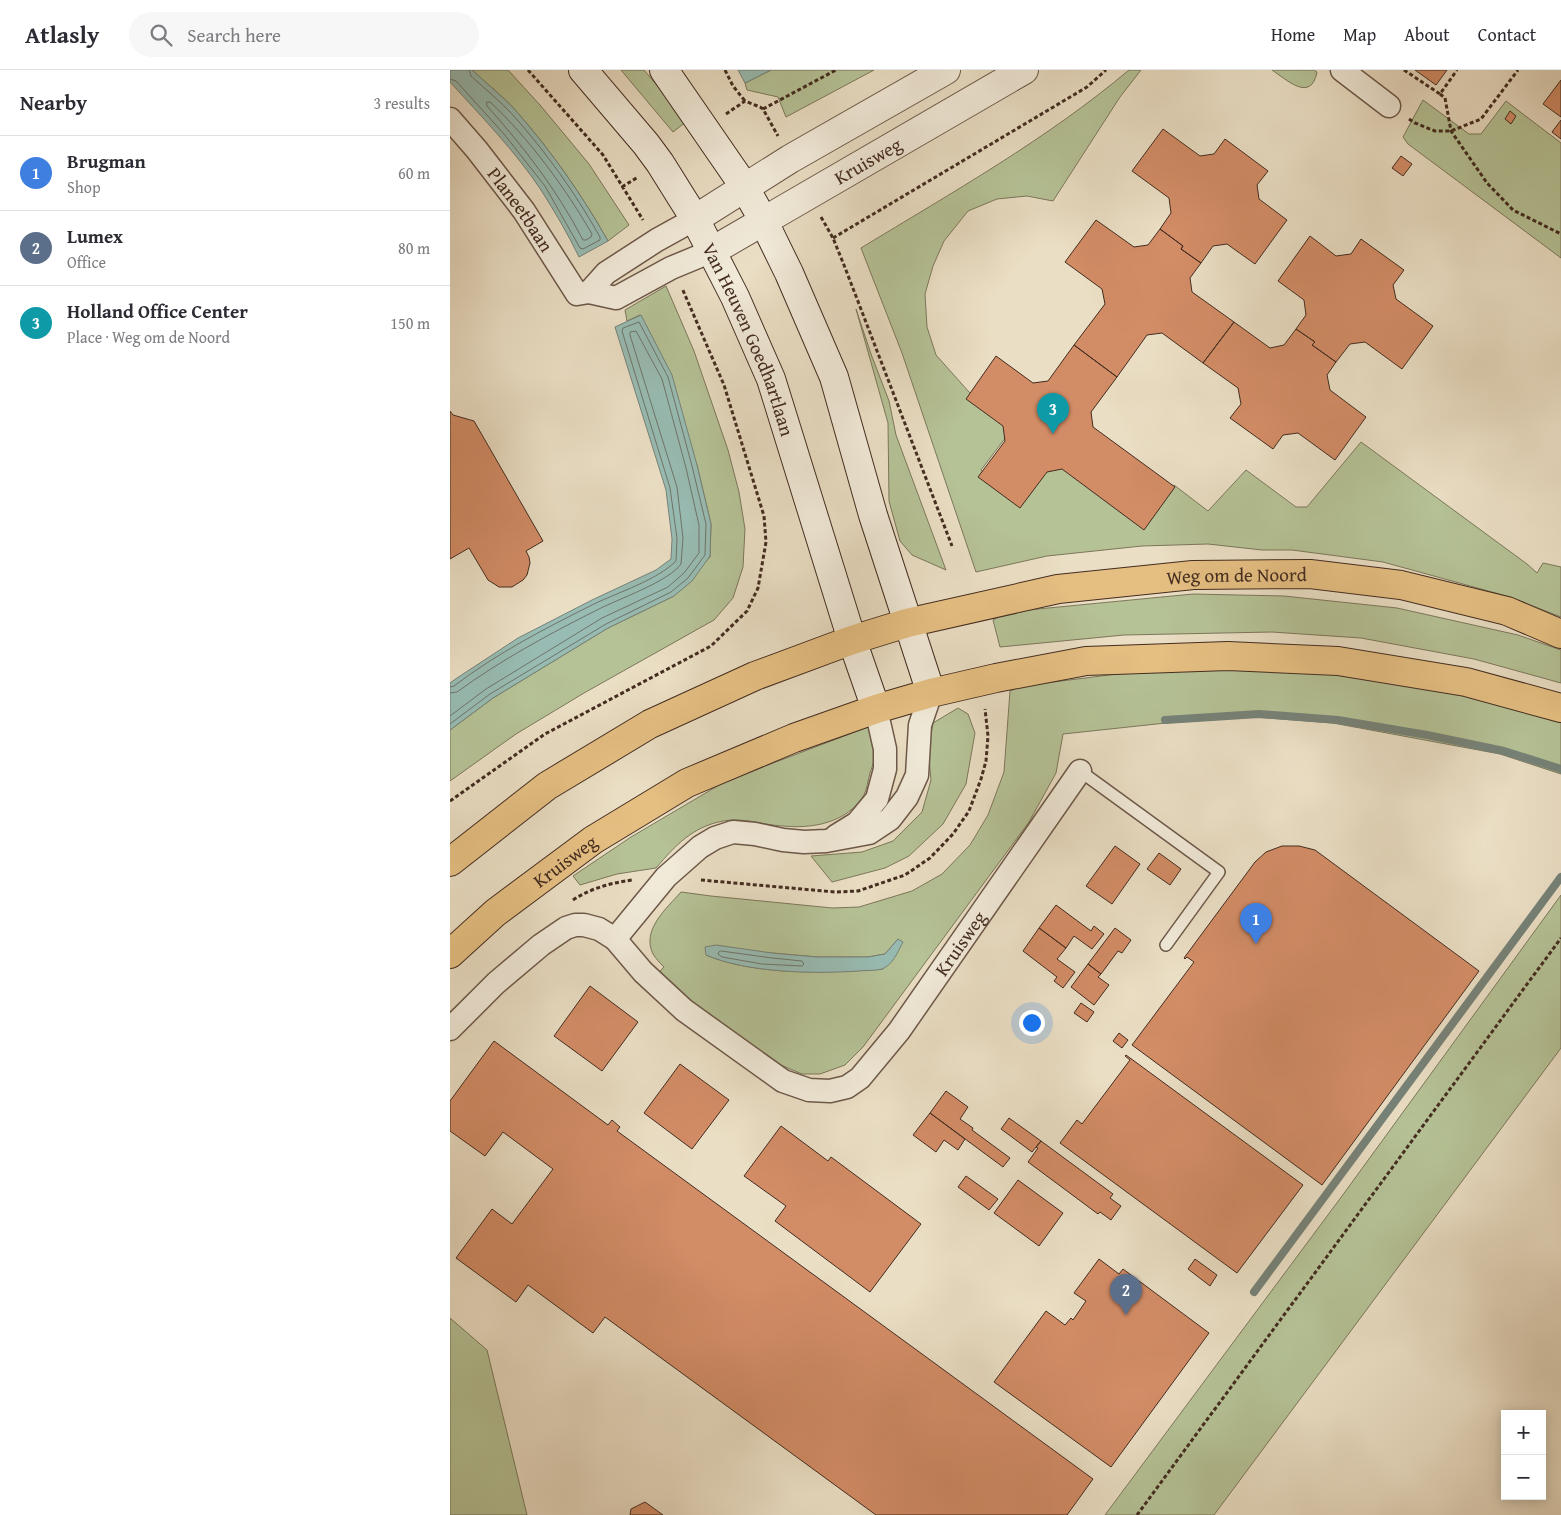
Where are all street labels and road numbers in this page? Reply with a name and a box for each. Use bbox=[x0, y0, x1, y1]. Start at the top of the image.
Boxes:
street label: Kruisweg bbox=[829, 130, 907, 191]
street label: Planeetbaan bbox=[481, 161, 561, 258]
street label: Van Heuven Goedhartlaan bbox=[695, 238, 802, 440]
street label: Weg om de Noord bbox=[1165, 560, 1308, 592]
street label: Kruisweg bbox=[527, 827, 603, 894]
street label: Kruisweg bbox=[928, 904, 993, 981]

